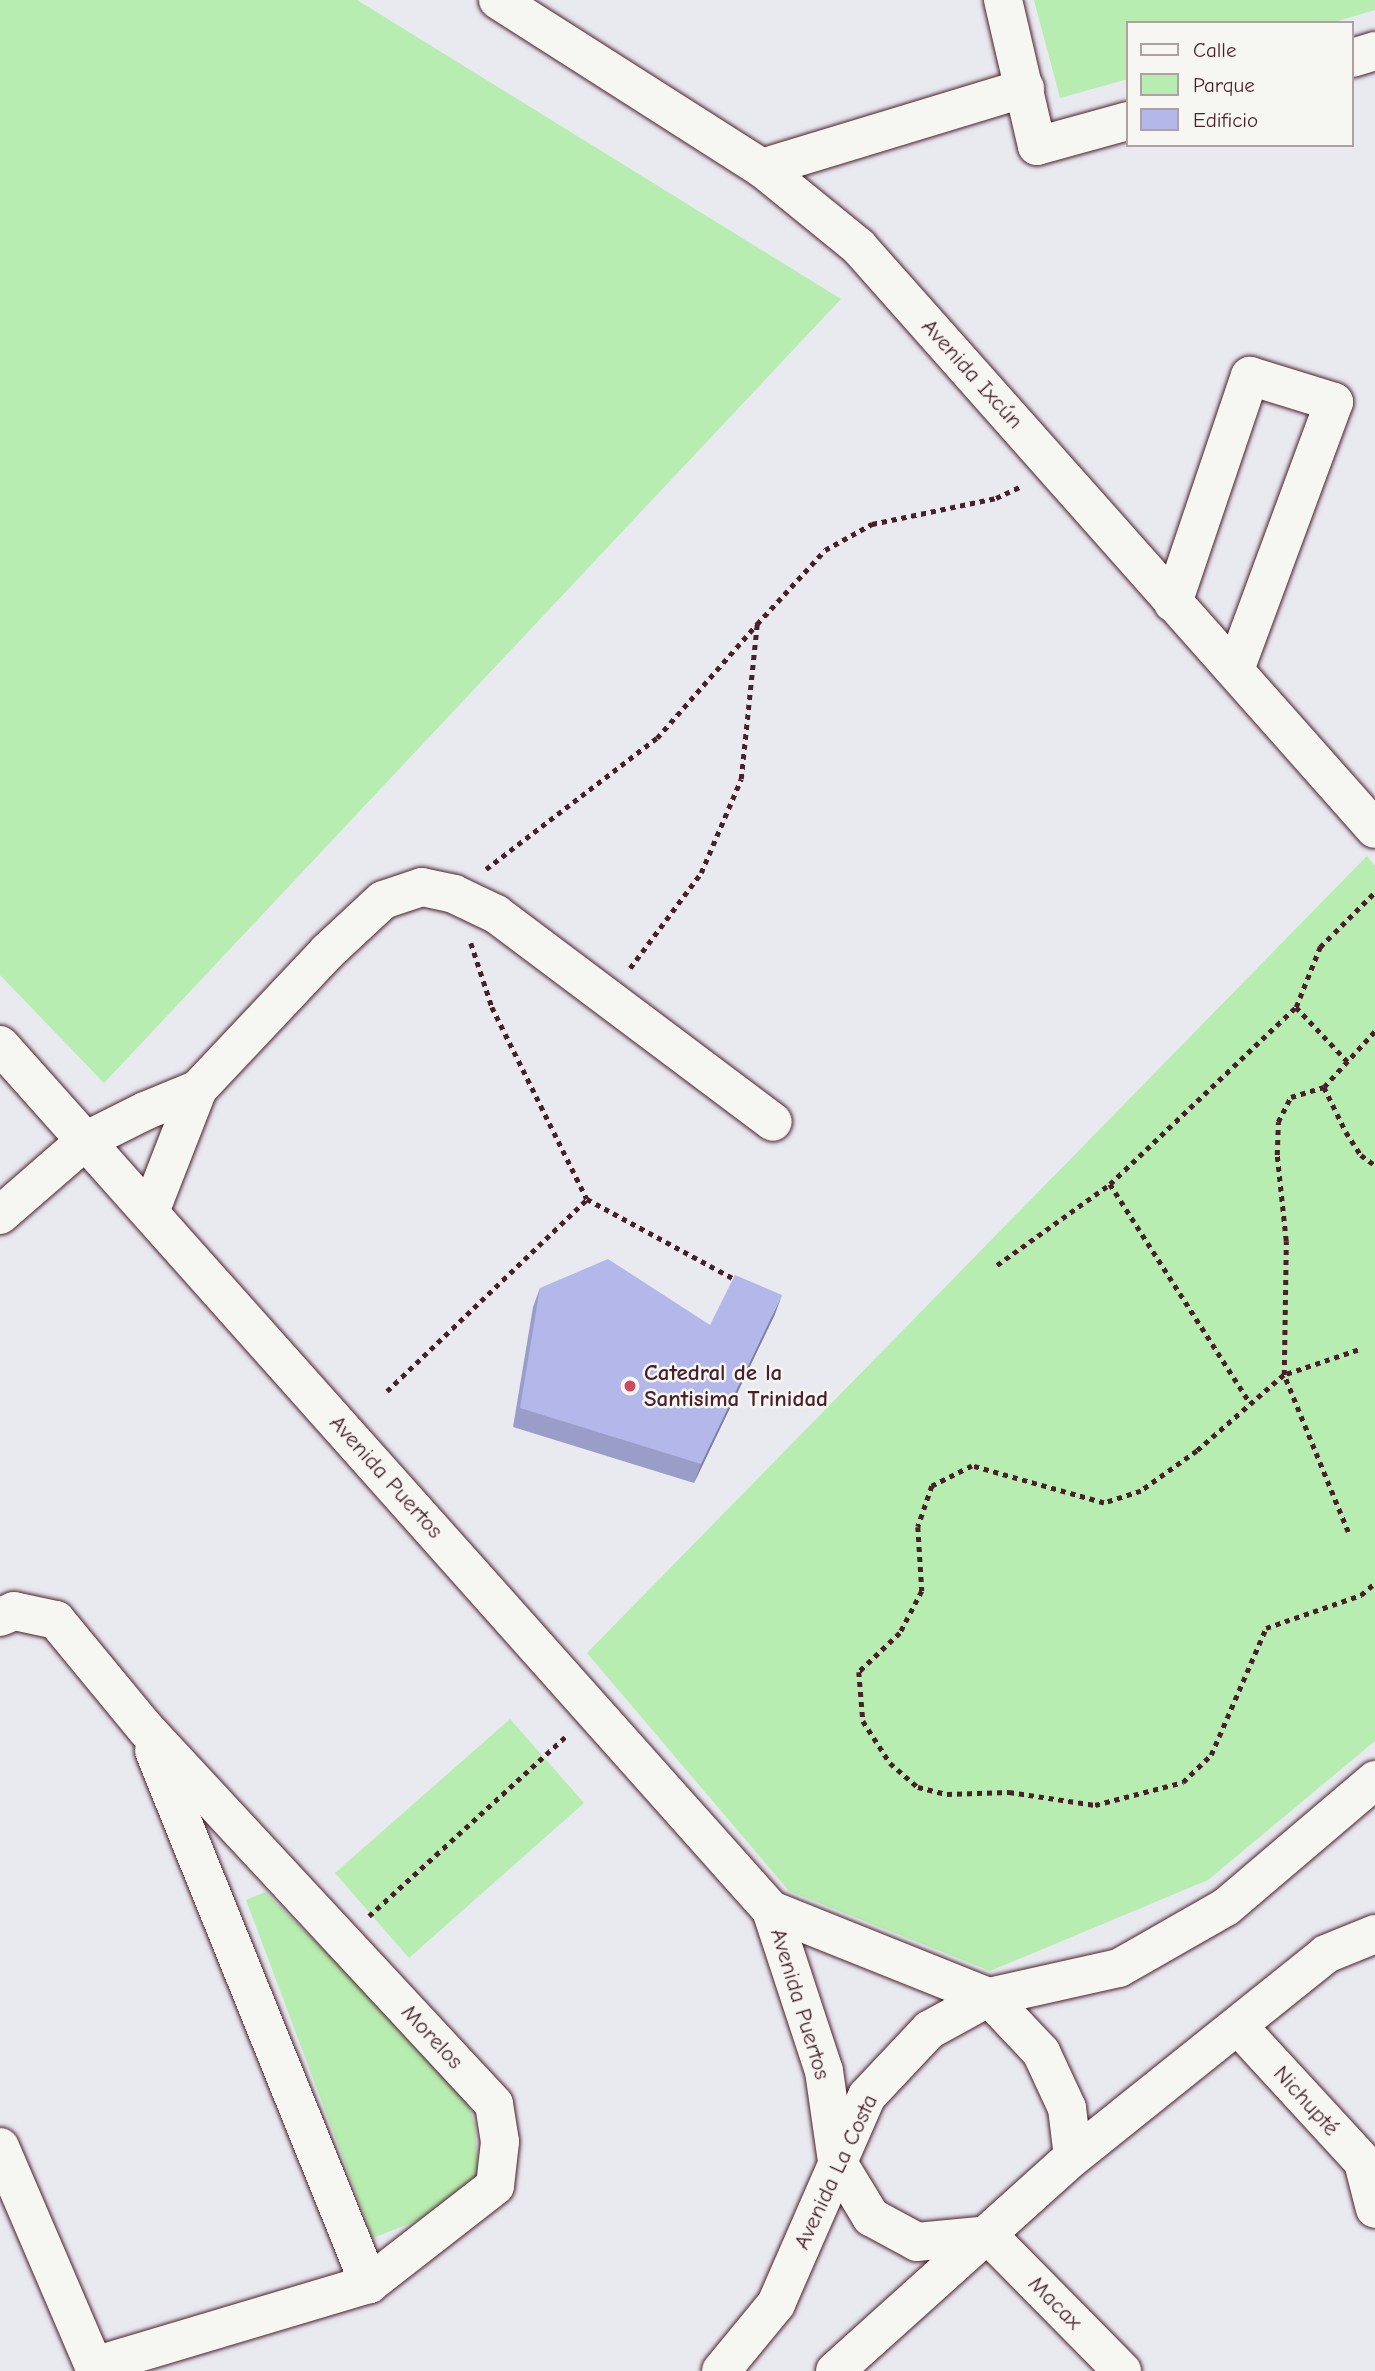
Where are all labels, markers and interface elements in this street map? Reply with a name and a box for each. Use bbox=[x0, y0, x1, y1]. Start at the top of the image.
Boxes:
legend bbox=[1126, 21, 1354, 147]
text: Calle bbox=[1193, 38, 1236, 62]
text: Parque bbox=[1193, 73, 1255, 97]
text: Edificio bbox=[1193, 108, 1258, 132]
street label: Avenida Ixcún bbox=[915, 313, 1029, 435]
place label: Catedral de la Santisima Trinidad bbox=[644, 1359, 828, 1413]
marker: Catedral de la Santisima Trinidad bbox=[622, 1378, 638, 1394]
street label: Avenida Puertos bbox=[323, 1410, 449, 1544]
street label: Avenida Puertos bbox=[764, 1925, 836, 2083]
street label: Morelos bbox=[395, 1999, 469, 2075]
street label: Nichupté bbox=[1267, 2060, 1345, 2142]
street label: Avenida La Costa bbox=[788, 2090, 884, 2254]
street label: Macax bbox=[1022, 2270, 1088, 2336]

